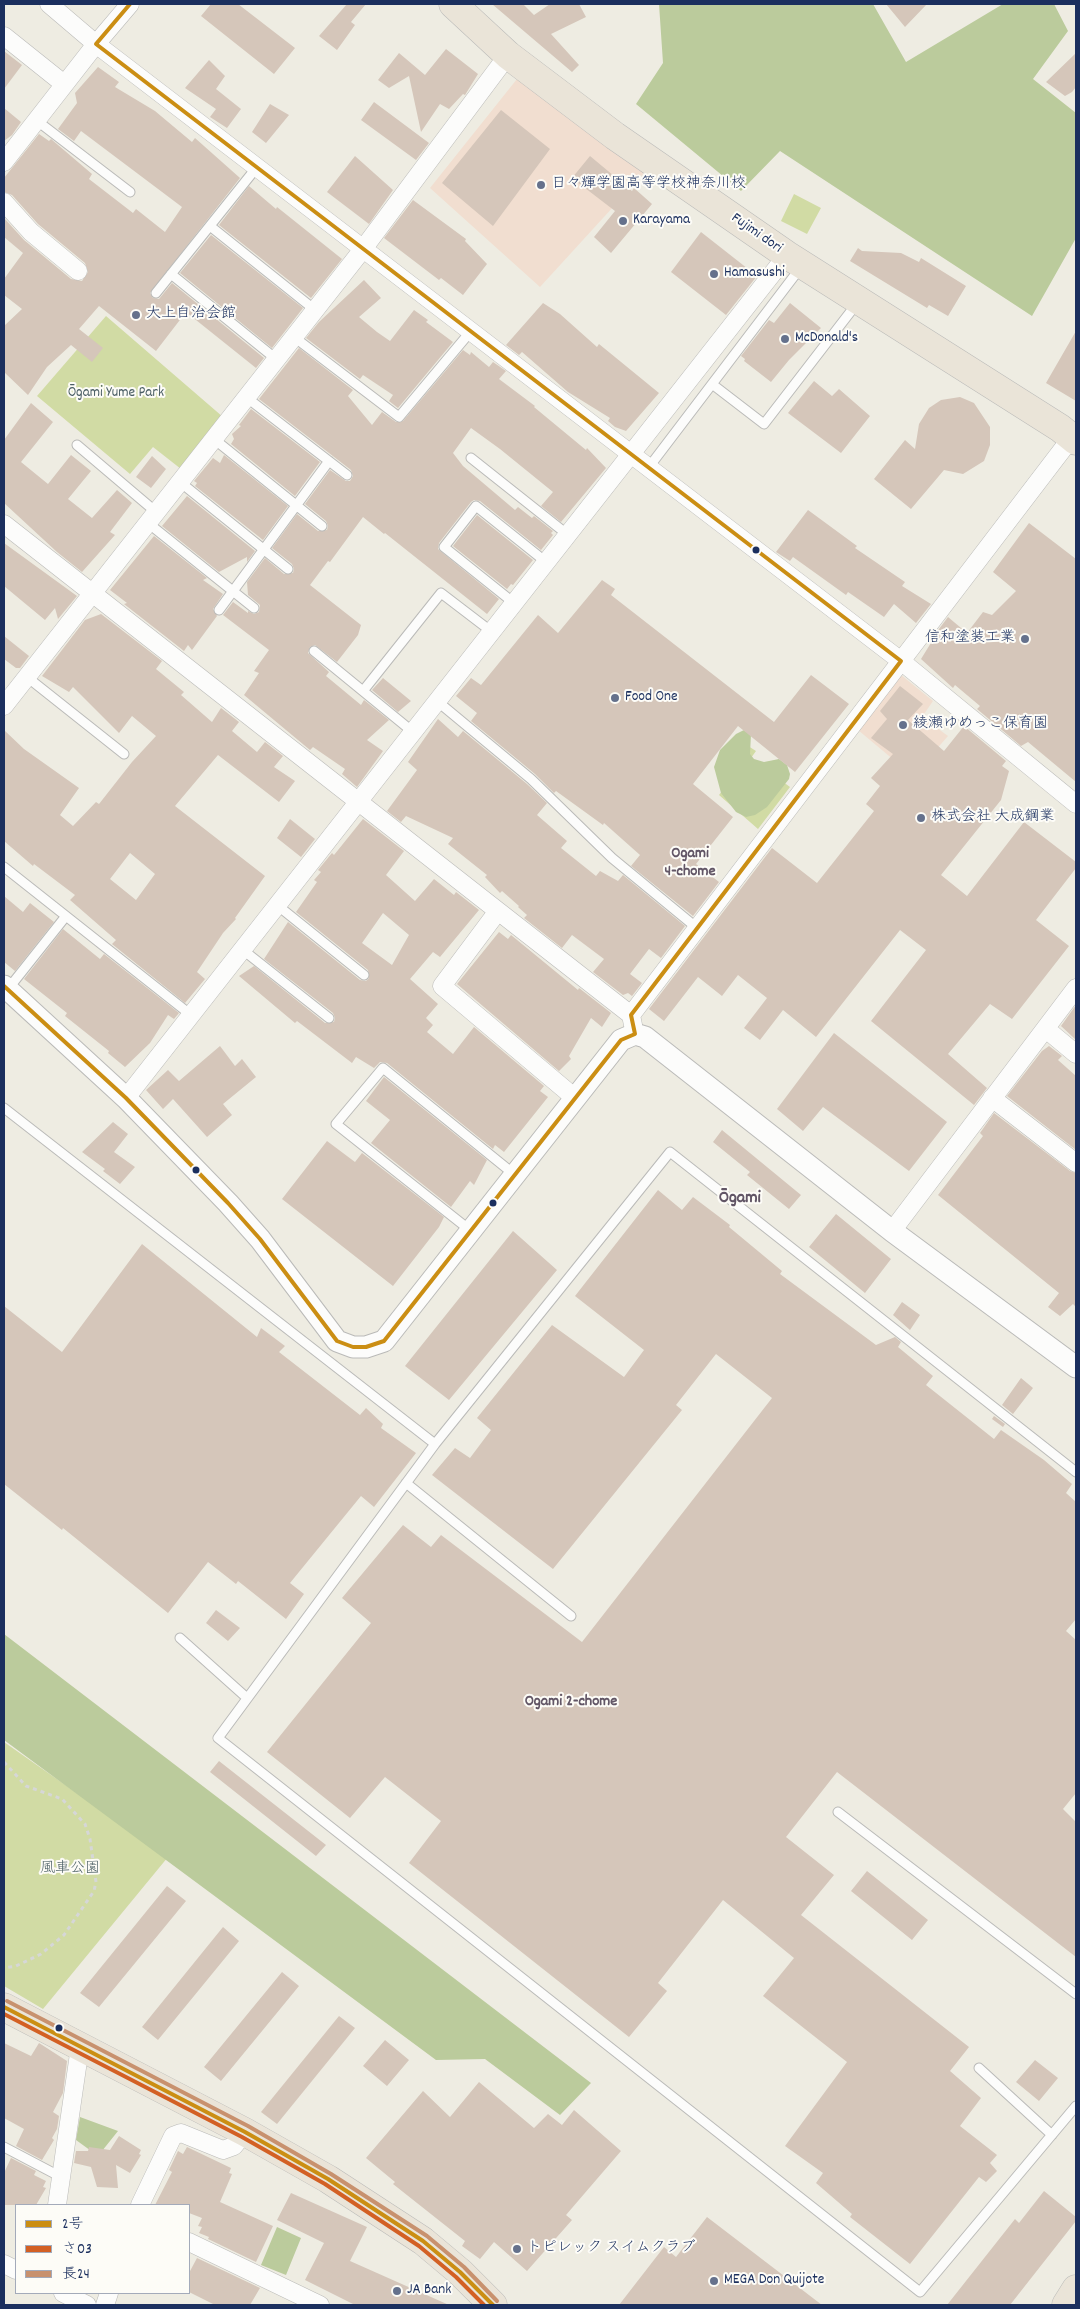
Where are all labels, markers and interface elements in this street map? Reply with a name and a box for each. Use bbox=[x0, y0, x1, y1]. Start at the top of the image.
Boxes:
place label: 日々輝学園高等学校神奈川校 bbox=[551, 176, 746, 194]
marker: 日々輝学園高等学校神奈川校 bbox=[535, 179, 547, 191]
street label: Fujimi dori bbox=[727, 210, 785, 258]
place label: Karayama bbox=[633, 212, 690, 230]
marker: Karayama bbox=[617, 215, 629, 227]
place label: Hamasushi bbox=[724, 265, 785, 283]
marker: Hamasushi bbox=[708, 268, 720, 280]
place label: 大上自治会館 bbox=[146, 306, 236, 324]
marker: 大上自治会館 bbox=[130, 309, 142, 321]
place label: McDonald's bbox=[795, 330, 858, 348]
marker: McDonald's bbox=[779, 333, 791, 345]
park label: Ōgami Yume Park bbox=[68, 385, 164, 403]
unlabelled marker bbox=[751, 545, 761, 555]
place label: 信和塗装工業 bbox=[925, 630, 1015, 648]
marker: 信和塗装工業 bbox=[1019, 633, 1031, 645]
place label: Food One bbox=[625, 689, 678, 707]
marker: Food One bbox=[609, 692, 621, 704]
place label: 綾瀬ゆめっこ保育園 bbox=[913, 716, 1048, 734]
marker: 綾瀬ゆめっこ保育園 bbox=[897, 719, 909, 731]
place label: 株式会社 大成鋼業 bbox=[931, 809, 1054, 827]
marker: 株式会社 大成鋼業 bbox=[915, 812, 927, 824]
district label: Ogami 4-chome bbox=[664, 845, 716, 883]
unlabelled marker bbox=[191, 1165, 201, 1175]
district label: Ōgami bbox=[719, 1189, 761, 1211]
unlabelled marker bbox=[488, 1198, 498, 1208]
district label: Ogami 2-chome bbox=[525, 1693, 617, 1713]
park label: 風車公園 bbox=[40, 1861, 100, 1879]
unlabelled marker bbox=[54, 2023, 64, 2033]
legend bbox=[15, 2204, 190, 2294]
text: 2号 bbox=[62, 2214, 84, 2236]
text: さ03 bbox=[62, 2239, 92, 2261]
place label: トピレック スイムクラブ bbox=[527, 2240, 695, 2258]
marker: トピレック スイムクラブ bbox=[511, 2243, 523, 2255]
text: 長24 bbox=[62, 2264, 90, 2286]
place label: MEGA Don Quijote bbox=[724, 2272, 824, 2290]
marker: MEGA Don Quijote bbox=[708, 2275, 720, 2287]
place label: JA Bank bbox=[407, 2282, 451, 2300]
marker: JA Bank bbox=[391, 2285, 403, 2297]

